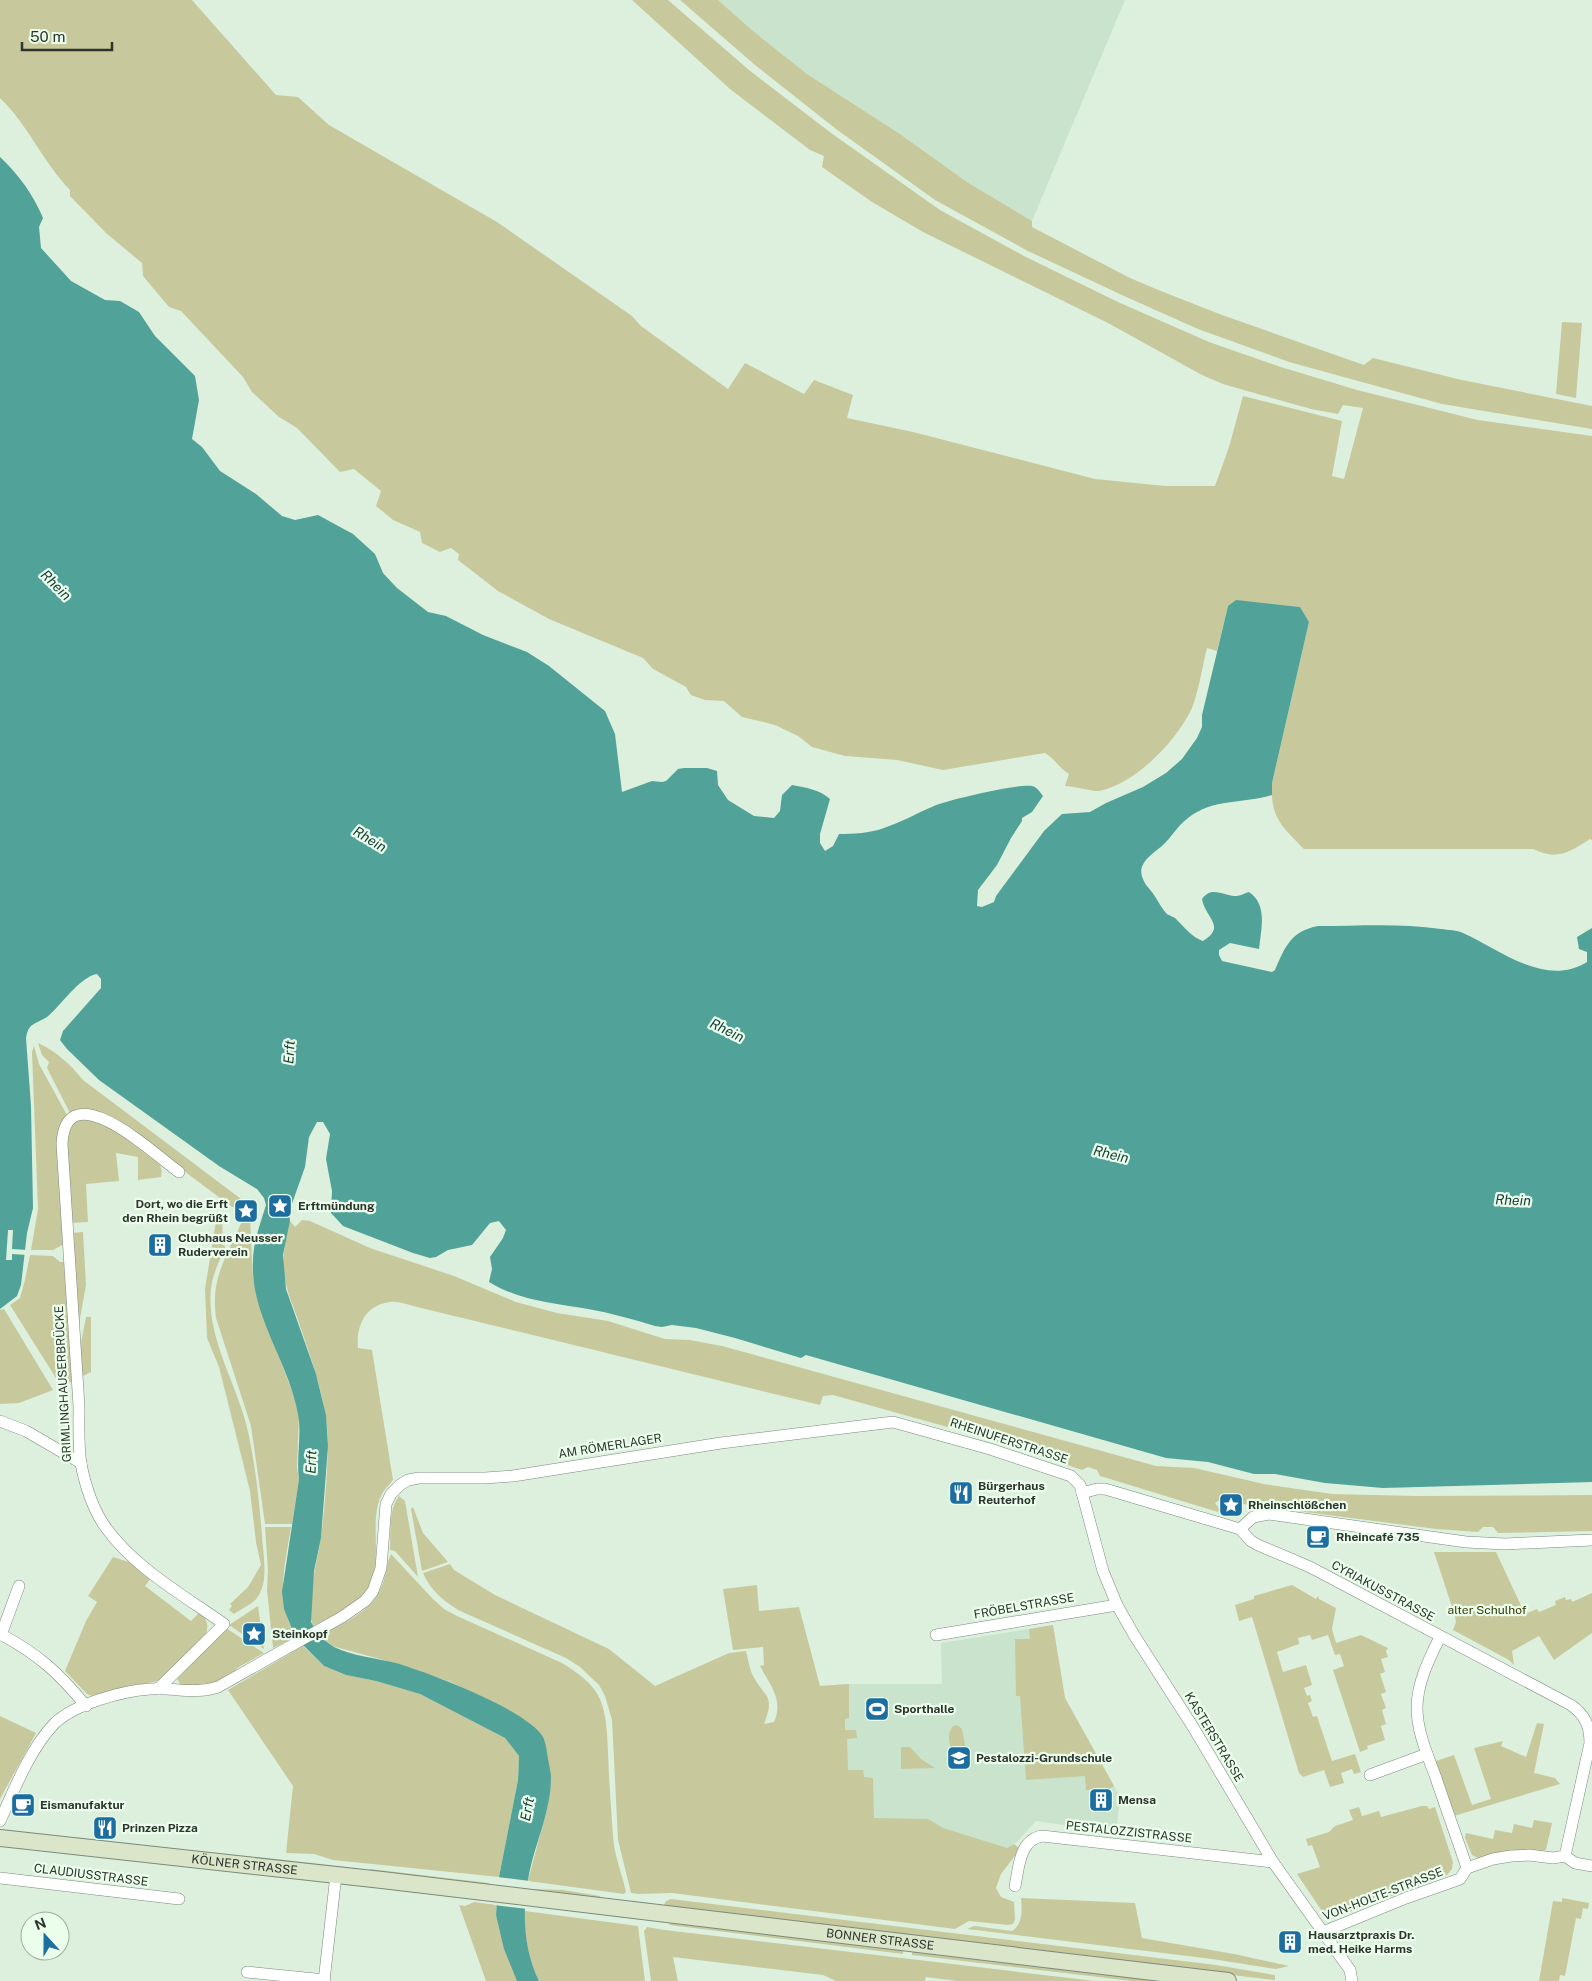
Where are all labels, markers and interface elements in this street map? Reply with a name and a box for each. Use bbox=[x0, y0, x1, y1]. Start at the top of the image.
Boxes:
scale bar bbox=[22, 20, 112, 52]
text: 50 m bbox=[30, 28, 65, 45]
water label: Rhein bbox=[38, 567, 74, 603]
water label: Rhein bbox=[351, 823, 390, 855]
water label: Rhein bbox=[707, 1015, 747, 1045]
water label: Erft bbox=[280, 1039, 298, 1064]
water label: Rhein bbox=[1092, 1142, 1130, 1166]
water label: Rhein bbox=[1495, 1191, 1531, 1209]
place icon: Erftmündung bbox=[267, 1193, 293, 1219]
place label: Dort, wo die Erft den Rhein begrüßt bbox=[122, 1197, 228, 1225]
place icon: Dort, wo die Erft den Rhein begrüßt bbox=[233, 1198, 259, 1224]
place label: Erftmündung bbox=[298, 1199, 375, 1213]
place label: Clubhaus Neusser Ruderverein bbox=[178, 1231, 283, 1259]
building icon: Clubhaus Neusser Ruderverein bbox=[147, 1232, 173, 1258]
street label: GRIMLINGHAUSERBRÜCKE bbox=[52, 1305, 74, 1463]
street label: RHEINUFERSTRASSE bbox=[948, 1415, 1070, 1467]
street label: AM RÖMERLAGER bbox=[557, 1431, 663, 1461]
water label: Erft bbox=[303, 1449, 319, 1474]
place label: Bürgerhaus Reuterhof bbox=[978, 1479, 1045, 1507]
restaurant icon: Bürgerhaus Reuterhof bbox=[948, 1480, 974, 1506]
place icon: Rheinschlößchen bbox=[1218, 1492, 1244, 1518]
place label: Rheinschlößchen bbox=[1248, 1498, 1346, 1512]
cafe icon: Rheincafé 735 bbox=[1305, 1524, 1331, 1550]
place label: Rheincafé 735 bbox=[1336, 1530, 1420, 1544]
street label: CYRIAKUSSTRASSE bbox=[1329, 1558, 1437, 1624]
street label: FRÖBELSTRASSE bbox=[973, 1590, 1075, 1622]
park label: alter Schulhof bbox=[1448, 1603, 1527, 1617]
place icon: Steinkopf bbox=[241, 1621, 267, 1647]
place label: Steinkopf bbox=[272, 1627, 328, 1641]
street label: KASTERSTRASSE bbox=[1182, 1690, 1246, 1784]
sports icon: Sporthalle bbox=[864, 1696, 890, 1722]
place label: Sporthalle bbox=[894, 1702, 955, 1716]
school or university icon: Pestalozzi-Grundschule bbox=[946, 1745, 972, 1771]
place label: Pestalozzi-Grundschule bbox=[976, 1751, 1112, 1765]
building icon: Mensa bbox=[1088, 1787, 1114, 1813]
cafe icon: Eismanufaktur bbox=[10, 1792, 36, 1818]
place label: Mensa bbox=[1118, 1793, 1156, 1807]
water label: Erft bbox=[517, 1795, 537, 1822]
place label: Eismanufaktur bbox=[40, 1798, 125, 1812]
restaurant icon: Prinzen Pizza bbox=[92, 1815, 118, 1841]
street label: PESTALOZZISTRASSE bbox=[1065, 1818, 1193, 1846]
place label: Prinzen Pizza bbox=[122, 1821, 198, 1835]
street label: KÖLNER STRASSE bbox=[191, 1852, 298, 1878]
street label: CLAUDIUSSTRASSE bbox=[33, 1861, 149, 1889]
street label: VON-HOLTE-STRASSE bbox=[1321, 1865, 1445, 1923]
north arrow bbox=[20, 1911, 70, 1961]
text: N bbox=[32, 1914, 48, 1933]
street label: BONNER STRASSE bbox=[825, 1926, 935, 1953]
place label: Hausarztpraxis Dr. med. Heike Harms bbox=[1308, 1928, 1415, 1956]
building icon: Hausarztpraxis Dr. med. Heike Harms bbox=[1277, 1929, 1303, 1955]

